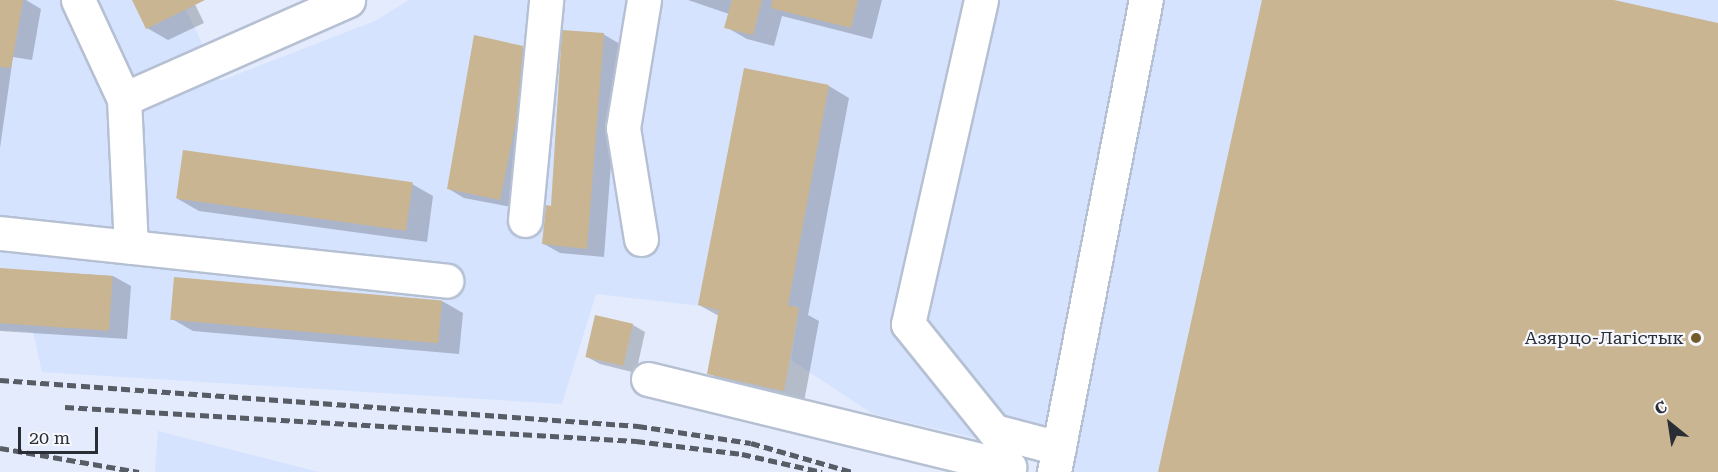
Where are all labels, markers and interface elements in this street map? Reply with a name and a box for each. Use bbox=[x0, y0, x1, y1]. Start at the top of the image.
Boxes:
place label: Азярцо-Лагістык bbox=[1525, 327, 1684, 349]
marker: Азярцо-Лагістык bbox=[1689, 331, 1703, 345]
north arrow bbox=[1640, 394, 1700, 454]
text: С bbox=[1651, 397, 1670, 419]
scale bar bbox=[21, 415, 100, 453]
text: 20 m bbox=[29, 427, 70, 448]

